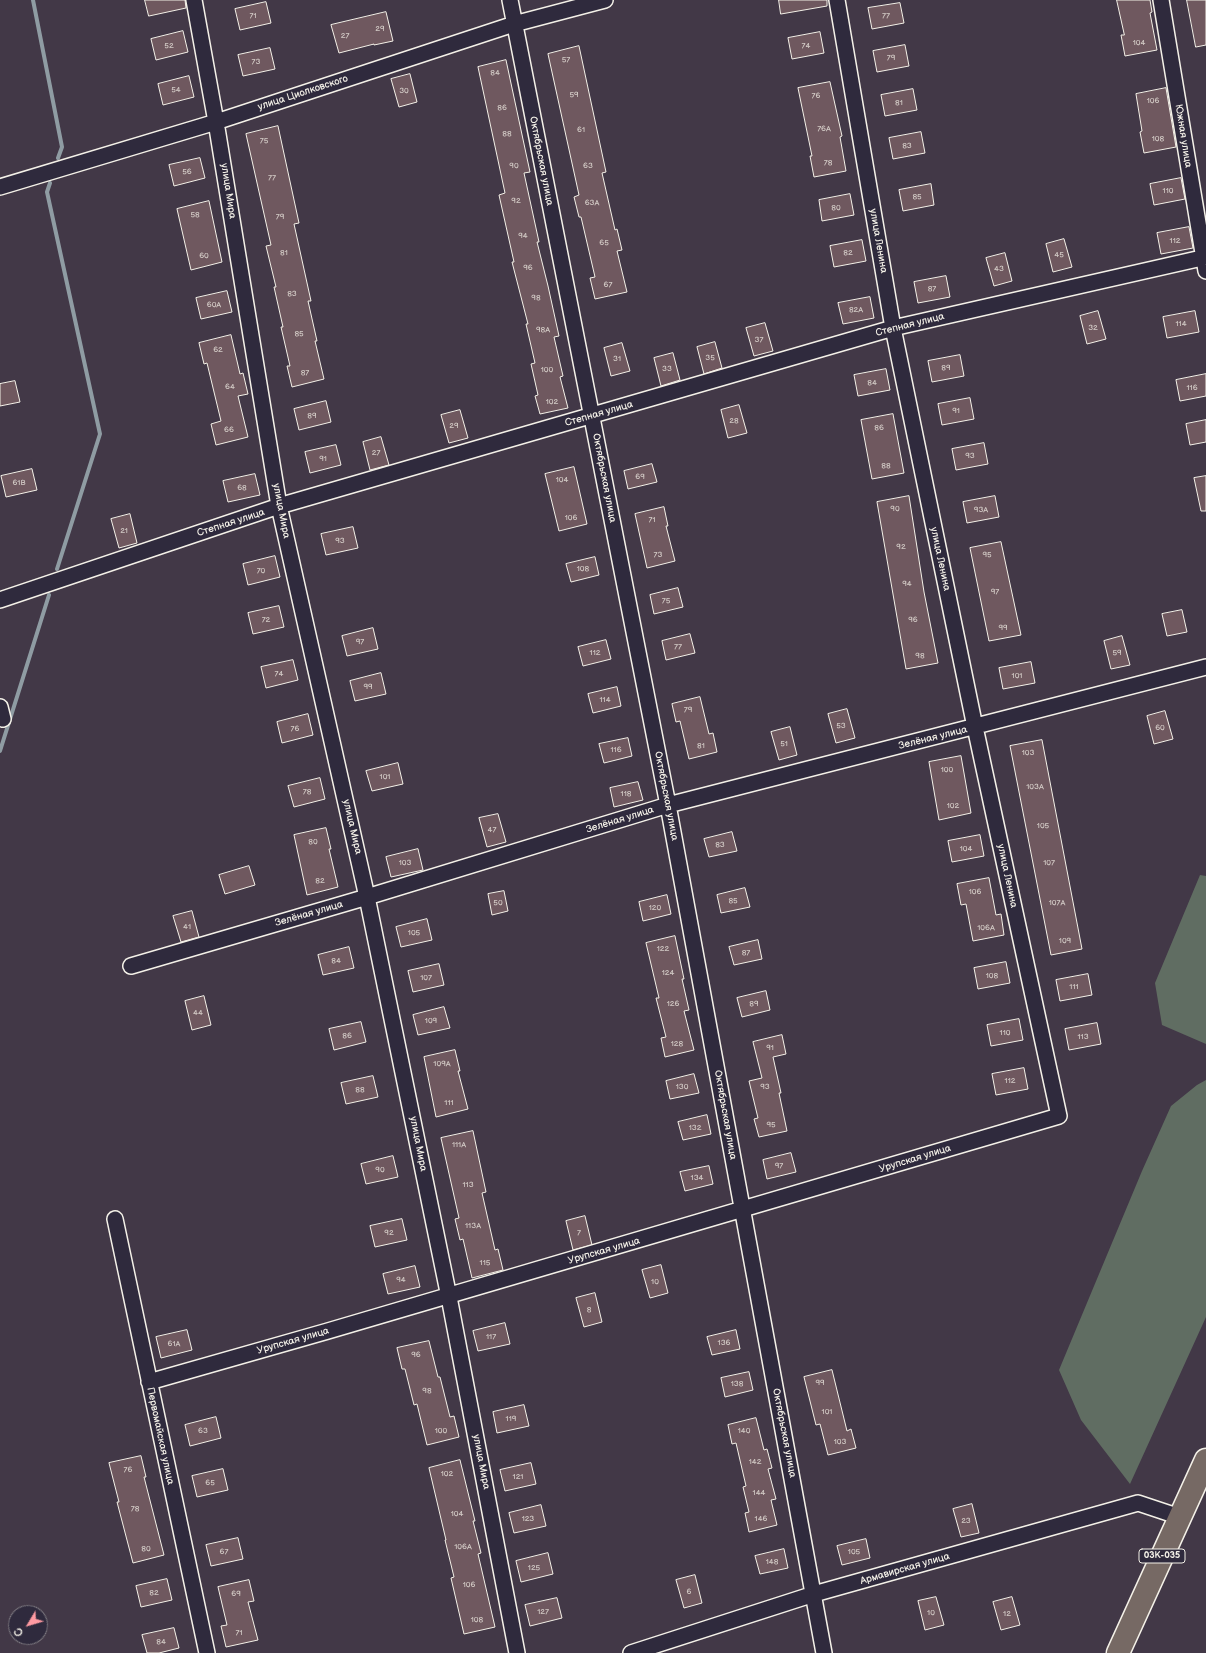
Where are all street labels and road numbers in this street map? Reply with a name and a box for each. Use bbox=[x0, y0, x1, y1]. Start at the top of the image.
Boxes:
street label: улица Циолковского bbox=[256, 73, 350, 113]
street label: Южная улица bbox=[1172, 103, 1194, 169]
street label: Октябрьская улица bbox=[526, 115, 556, 207]
street label: улица Мира bbox=[218, 162, 238, 220]
street label: улица Ленина bbox=[866, 208, 890, 274]
street label: Степная улица bbox=[874, 311, 946, 339]
street label: Степная улица bbox=[564, 399, 634, 429]
street label: Октябрьская улица bbox=[589, 432, 619, 524]
street label: улица Мира bbox=[270, 482, 292, 540]
street label: Степная улица bbox=[196, 506, 266, 540]
street label: улица Ленина bbox=[927, 526, 953, 592]
street label: Зелёная улица bbox=[898, 724, 968, 752]
street label: Октябрьская улица bbox=[651, 750, 681, 842]
street label: улица Мира bbox=[340, 798, 364, 856]
street label: Зелёная улица bbox=[585, 804, 655, 836]
street label: улица Ленина bbox=[994, 843, 1020, 909]
street label: Зелёная улица bbox=[274, 899, 344, 929]
street label: Октябрьская улица bbox=[711, 1069, 739, 1161]
street label: улица Мира bbox=[407, 1115, 429, 1173]
street label: Урупская улица bbox=[878, 1142, 952, 1176]
street label: Урупская улица bbox=[567, 1235, 641, 1267]
street label: Урупская улица bbox=[256, 1325, 330, 1357]
street label: Первомайская улица bbox=[144, 1386, 176, 1486]
street label: Октябрьская улица bbox=[769, 1387, 799, 1479]
street label: улица Мира bbox=[470, 1433, 492, 1491]
road number: 03К-035 bbox=[1139, 1549, 1185, 1563]
street label: Армавирская улица bbox=[859, 1550, 951, 1588]

